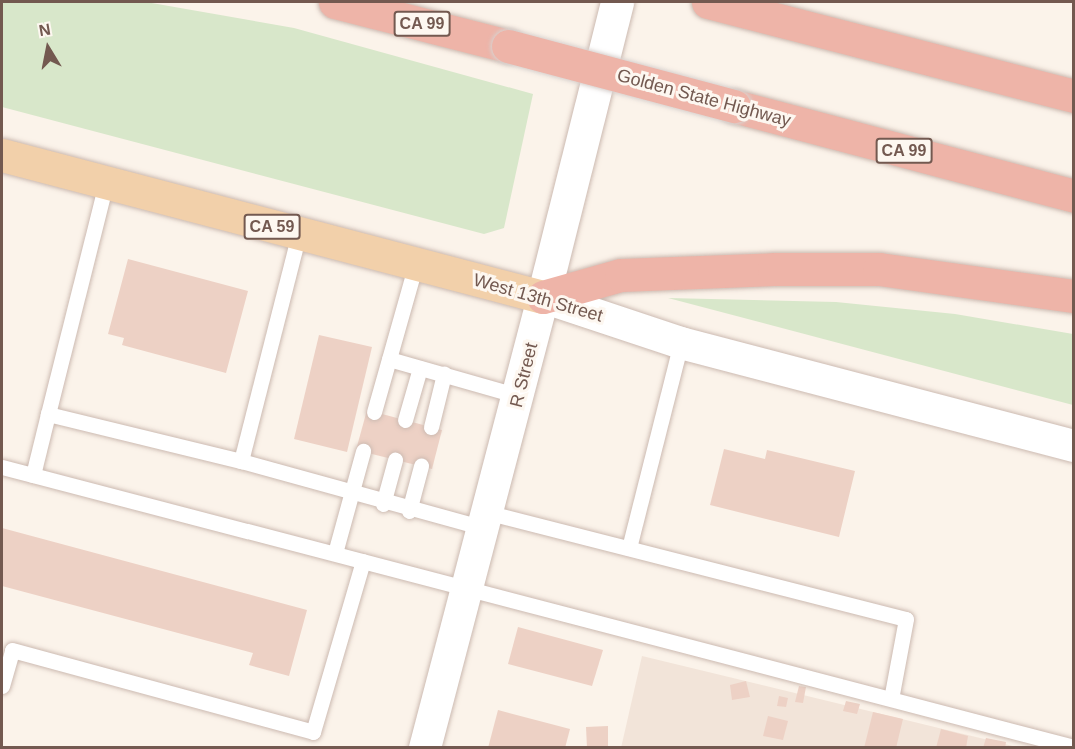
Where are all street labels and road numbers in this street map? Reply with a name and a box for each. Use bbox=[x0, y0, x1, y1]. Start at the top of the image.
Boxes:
road number: CA 99 bbox=[392, 11, 452, 37]
street label: Golden State Highway bbox=[615, 64, 793, 132]
road number: CA 99 bbox=[874, 138, 934, 164]
road number: CA 59 bbox=[242, 214, 302, 240]
street label: West 13th Street bbox=[471, 269, 605, 327]
street label: R Street bbox=[506, 340, 542, 410]

